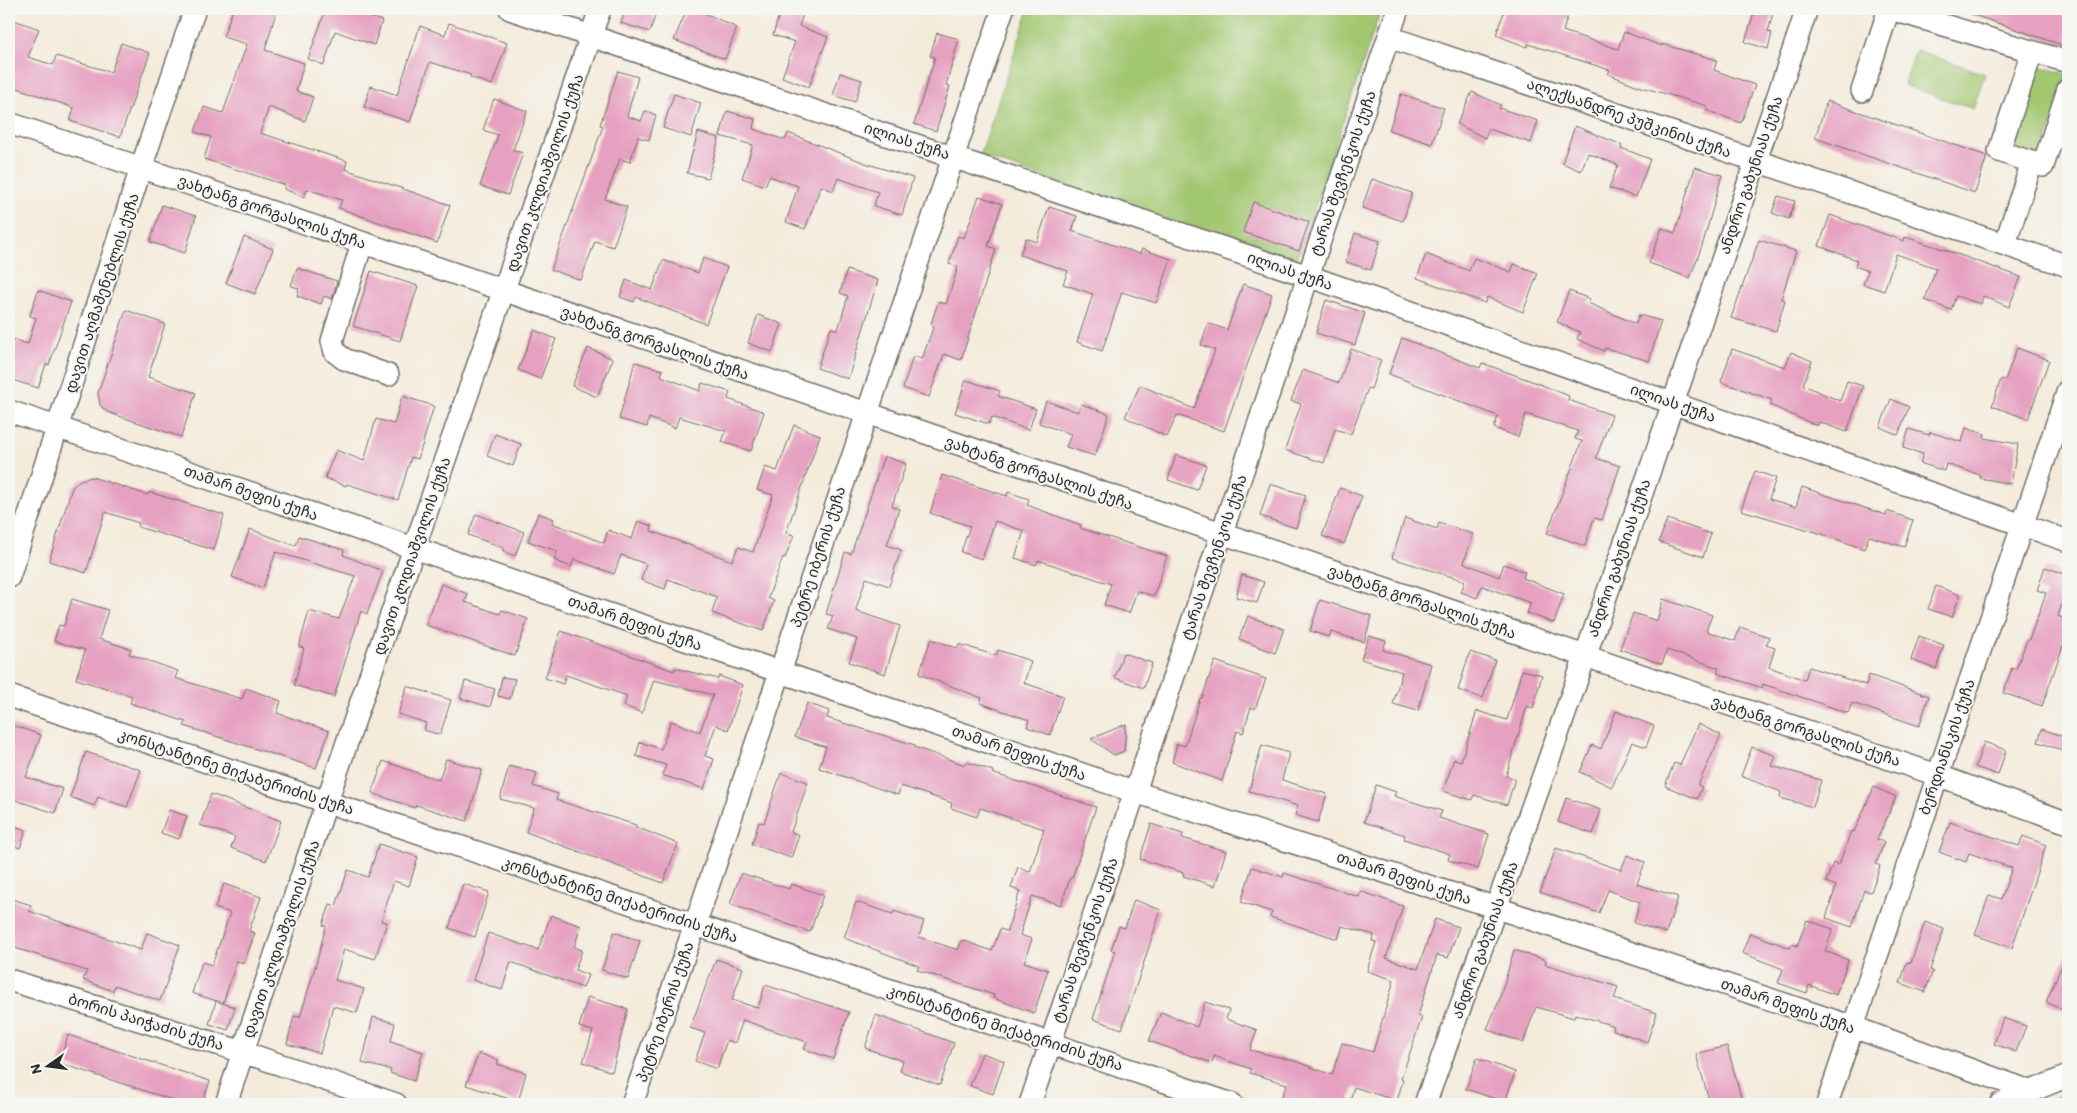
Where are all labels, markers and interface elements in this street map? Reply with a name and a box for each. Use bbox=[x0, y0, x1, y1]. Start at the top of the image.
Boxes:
street label: დავით კლდიაშვილის ქუჩა bbox=[503, 72, 587, 274]
street label: ალექსანდრე პუშკინის ქუჩა bbox=[1525, 75, 1733, 161]
street label: ტარას შევჩენკოს ქუჩა bbox=[1306, 88, 1380, 258]
street label: ანდრო გაბუნიას ქუჩა bbox=[1715, 94, 1787, 256]
street label: ილიას ქუჩა bbox=[862, 119, 952, 163]
street label: ვახტანგ გორგასლის ქუჩა bbox=[176, 171, 368, 253]
street label: დავით აღმაშენებლის ქუჩა bbox=[61, 191, 143, 395]
street label: ილიას ქუჩა bbox=[1245, 248, 1335, 294]
street label: ვახტანგ გორგასლის ქუჩა bbox=[559, 302, 751, 384]
street label: ილიას ქუჩა bbox=[1628, 380, 1718, 426]
street label: ვახტანგ გორგასლის ქუჩა bbox=[943, 432, 1135, 514]
street label: დავით კლდიაშვილის ქუჩა bbox=[370, 455, 454, 657]
street label: თამარ მეფის ქუჩა bbox=[182, 462, 320, 524]
street label: ტარას შევჩენკოს ქუჩა bbox=[1177, 472, 1251, 642]
street label: ანდრო გაბუნიას ქუჩა bbox=[1583, 477, 1655, 639]
street label: პეტრე იბერის ქუჩა bbox=[787, 484, 849, 630]
street label: ვახტანგ გორგასლის ქუჩა bbox=[1326, 561, 1518, 643]
street label: თამარ მეფის ქუჩა bbox=[566, 592, 704, 654]
street label: ბერდიანსკის ქუჩა bbox=[1915, 677, 1979, 817]
street label: ვახტანგ გორგასლის ქუჩა bbox=[1709, 692, 1903, 770]
street label: თამარ მეფის ქუჩა bbox=[950, 722, 1088, 784]
street label: კონსტანტინე მიქაბერიძის ქუჩა bbox=[116, 725, 356, 819]
street label: დავით კლდიაშვილის ქუჩა bbox=[239, 838, 323, 1040]
street label: თამარ მეფის ქუჩა bbox=[1334, 848, 1474, 908]
street label: კონსტანტინე მიქაბერიძის ქუჩა bbox=[500, 853, 740, 947]
street label: ტარას შევჩენკოს ქუჩა bbox=[1048, 855, 1122, 1025]
street label: ანდრო გაბუნიას ქუჩა bbox=[1448, 859, 1522, 1021]
street label: პეტრე იბერის ქუჩა bbox=[633, 939, 697, 1085]
street label: თამარ მეფის ქუჩა bbox=[1719, 975, 1857, 1037]
street label: კონსტანტინე მიქაბერიძის ქუჩა bbox=[885, 981, 1125, 1075]
street label: ბორის პაიჭაძის ქუჩა bbox=[66, 990, 226, 1054]
north arrow bbox=[22, 1040, 72, 1090]
text: N bbox=[26, 1062, 45, 1076]

